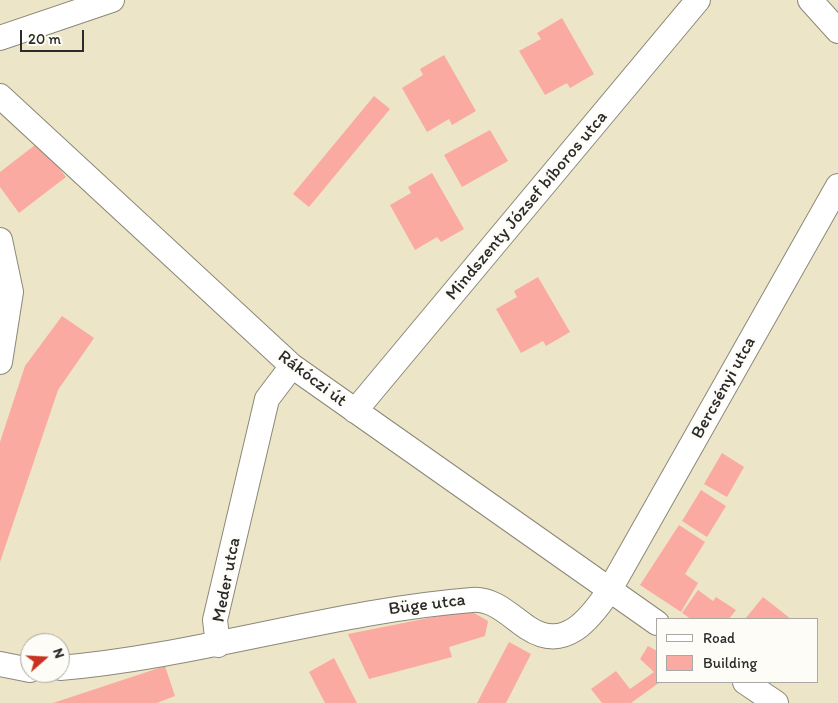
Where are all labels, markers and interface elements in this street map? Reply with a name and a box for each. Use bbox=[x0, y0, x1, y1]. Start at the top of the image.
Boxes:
scale bar bbox=[22, 20, 86, 52]
text: 20 m bbox=[28, 30, 61, 48]
street label: Mindszenty József bíboros utca bbox=[441, 107, 613, 305]
street label: Bercsényi utca bbox=[687, 333, 761, 443]
street label: Rákóczi út bbox=[273, 346, 351, 412]
street label: Meder utca bbox=[208, 536, 246, 624]
street label: Büge utca bbox=[387, 590, 467, 620]
legend bbox=[656, 618, 818, 683]
text: Road bbox=[703, 629, 735, 647]
north arrow bbox=[20, 633, 70, 683]
text: N bbox=[49, 646, 68, 661]
text: Building bbox=[703, 654, 757, 672]

